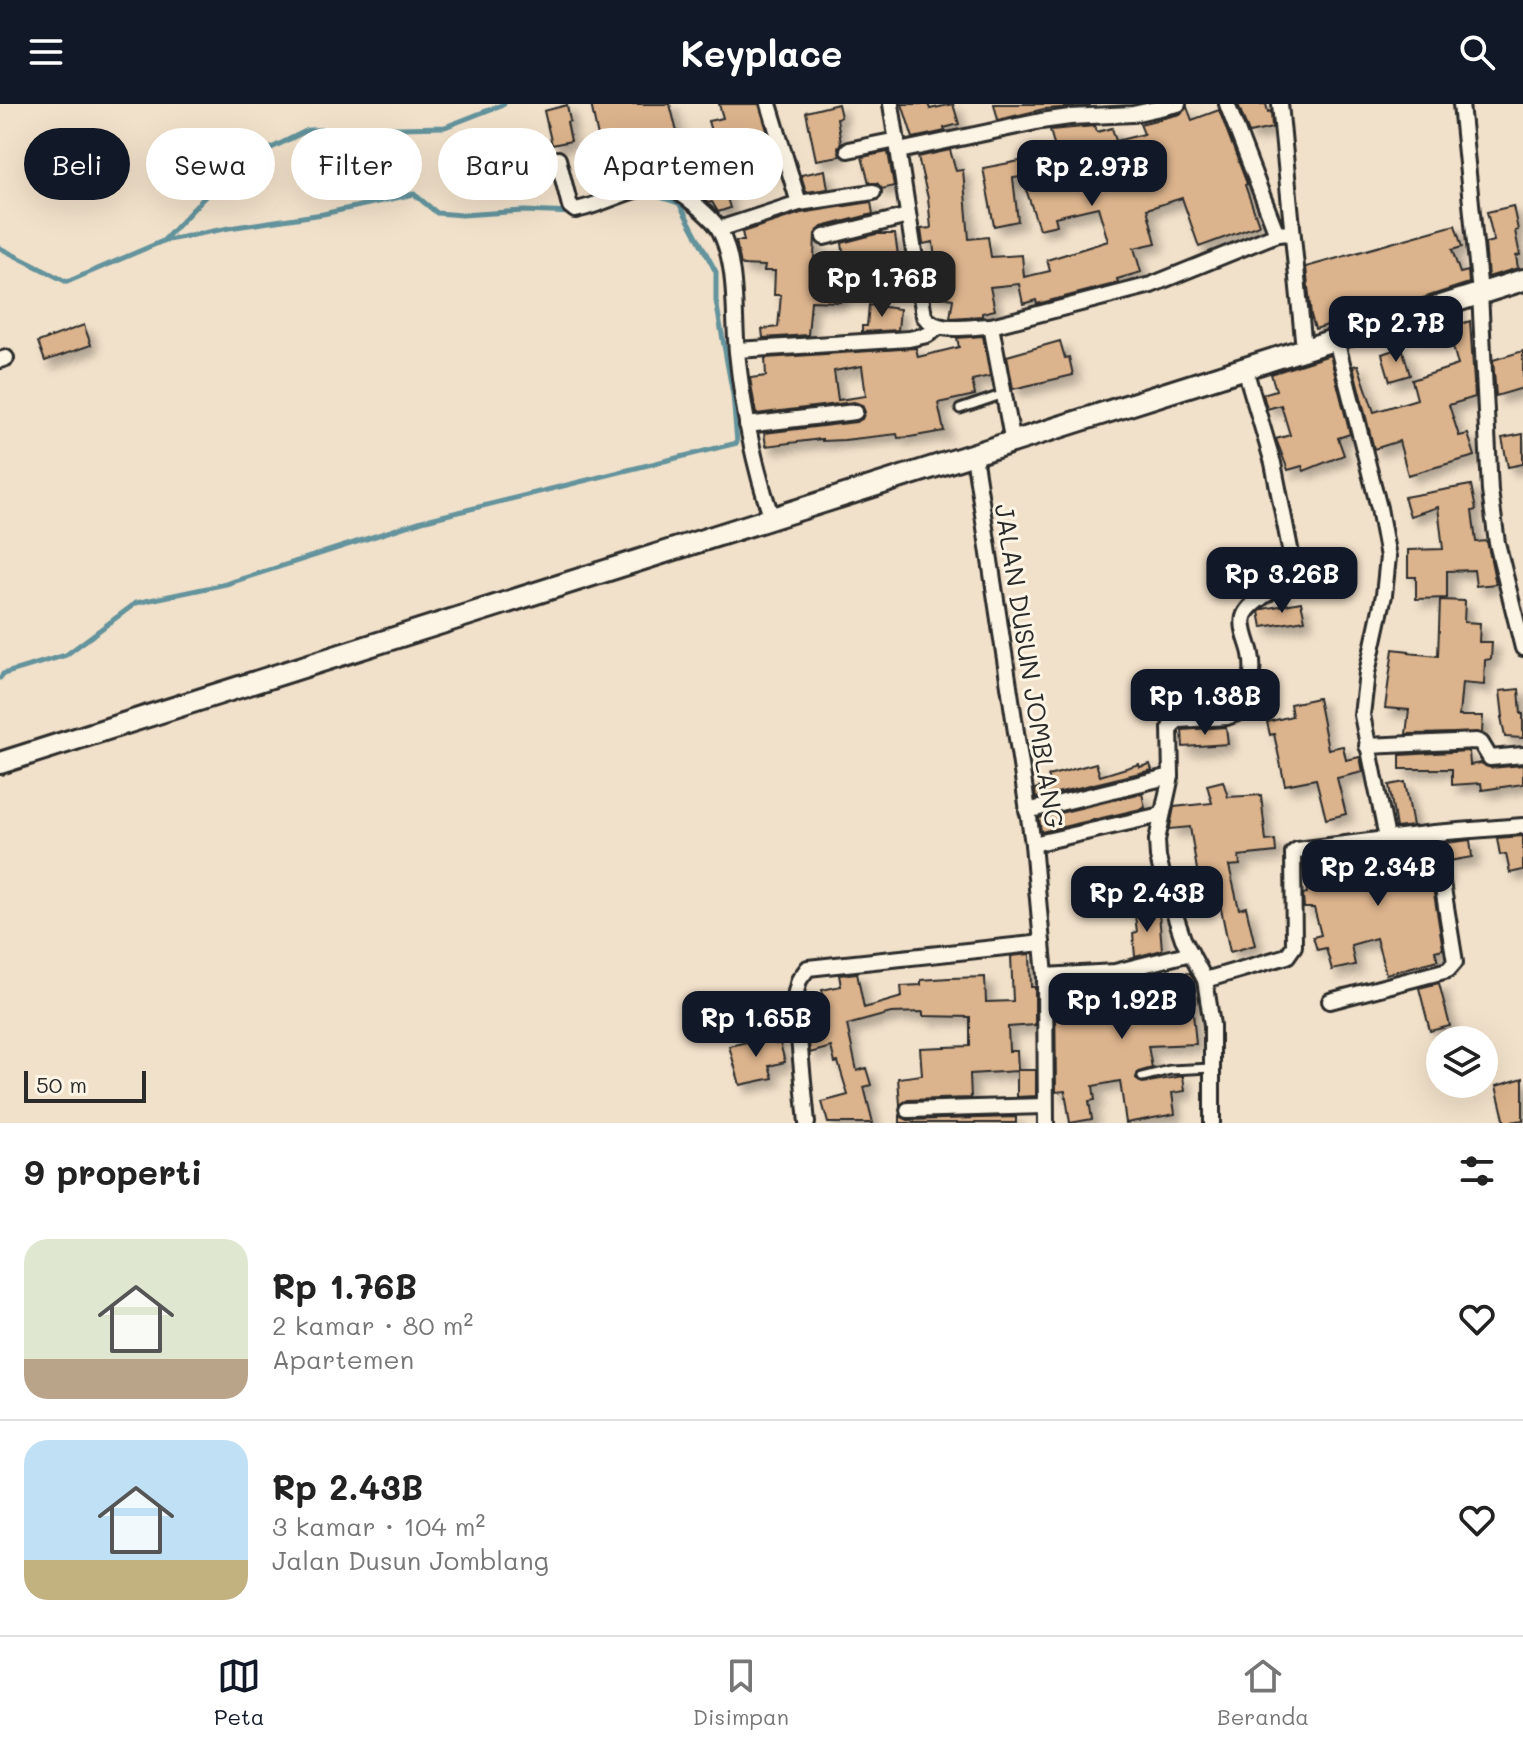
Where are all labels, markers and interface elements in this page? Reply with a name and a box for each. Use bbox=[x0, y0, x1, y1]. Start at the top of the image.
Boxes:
text: Keyplace bbox=[680, 29, 843, 76]
icon: menu bbox=[24, 30, 68, 74]
icon: search bbox=[1455, 30, 1499, 74]
chip: Beli bbox=[24, 128, 130, 200]
chip: Sewa bbox=[146, 128, 275, 200]
chip: Filter bbox=[291, 128, 422, 200]
chip: Baru bbox=[438, 128, 558, 200]
chip: Apartemen bbox=[574, 128, 783, 200]
pin: Rp 2.97B bbox=[1009, 140, 1175, 208]
text: Rp 2.97B bbox=[1035, 149, 1149, 183]
pin: Rp 1.76B bbox=[799, 251, 965, 319]
text: Rp 1.76B bbox=[827, 260, 938, 294]
pin: Rp 2.7B bbox=[1322, 296, 1470, 364]
text: Rp 2.7B bbox=[1347, 305, 1445, 339]
street label: JALAN DUSUN JOMBLANG bbox=[988, 501, 1072, 831]
pin: Rp 3.26B bbox=[1199, 547, 1365, 615]
text: Rp 3.26B bbox=[1224, 556, 1340, 590]
pin: Rp 1.38B bbox=[1122, 669, 1288, 737]
text: Rp 1.38B bbox=[1149, 678, 1261, 712]
pin: Rp 2.34B bbox=[1295, 840, 1461, 908]
text: Rp 2.34B bbox=[1320, 849, 1436, 883]
pin: Rp 2.43B bbox=[1064, 866, 1230, 934]
text: Rp 2.43B bbox=[1089, 875, 1205, 909]
pin: Rp 1.92B bbox=[1039, 973, 1205, 1041]
text: Rp 1.92B bbox=[1067, 982, 1177, 1016]
pin: Rp 1.65B bbox=[673, 991, 839, 1059]
text: Rp 1.65B bbox=[700, 1000, 812, 1034]
map controls bbox=[1426, 1026, 1498, 1098]
button: layers bbox=[1426, 1026, 1498, 1098]
scale bar bbox=[24, 1067, 146, 1103]
text: 50 m bbox=[36, 1070, 87, 1099]
text: 9 properti bbox=[24, 1149, 202, 1194]
icon: filters bbox=[1455, 1149, 1499, 1193]
text: Rp 1.76B bbox=[272, 1263, 417, 1308]
icon: home bbox=[88, 1271, 184, 1367]
icon: heart bbox=[1455, 1297, 1499, 1341]
text: 2 kamar · 80 m² bbox=[272, 1308, 473, 1342]
text: Apartemen bbox=[272, 1342, 414, 1376]
text: Rp 2.43B bbox=[272, 1464, 424, 1509]
icon: home bbox=[88, 1472, 184, 1568]
icon: heart bbox=[1455, 1498, 1499, 1542]
text: 3 kamar · 104 m² bbox=[272, 1509, 485, 1543]
text: Jalan Dusun Jomblang bbox=[272, 1543, 549, 1577]
tab: Peta bbox=[214, 1654, 265, 1731]
tab: Disimpan bbox=[693, 1654, 789, 1731]
tab: Beranda bbox=[1217, 1654, 1309, 1731]

